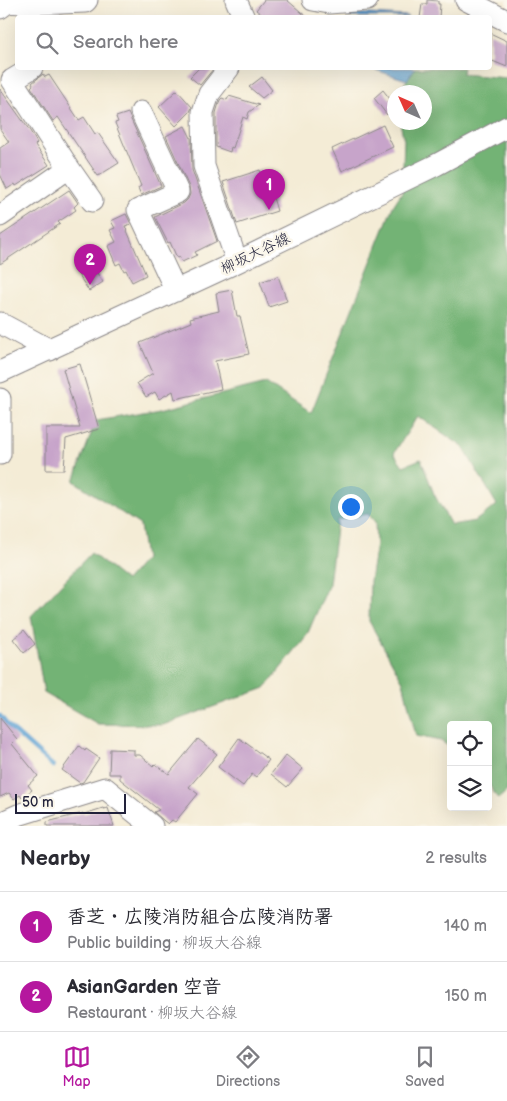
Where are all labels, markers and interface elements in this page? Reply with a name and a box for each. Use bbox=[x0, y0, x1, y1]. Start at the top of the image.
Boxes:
search box bbox=[15, 15, 492, 70]
icon: search bbox=[33, 29, 61, 57]
text: Search here bbox=[73, 31, 178, 54]
north arrow bbox=[387, 85, 432, 130]
pin: 1 bbox=[253, 169, 285, 210]
street label: 柳坂大谷線 bbox=[217, 228, 293, 278]
pin: 2 bbox=[74, 244, 106, 285]
your location bbox=[338, 494, 364, 520]
map controls bbox=[447, 721, 492, 811]
button: locate bbox=[447, 721, 492, 766]
button: layers bbox=[447, 766, 492, 811]
scale bar bbox=[15, 791, 126, 814]
text: 50 m bbox=[22, 794, 54, 811]
text: Nearby bbox=[20, 846, 90, 871]
text: 2 results bbox=[425, 849, 487, 868]
text: 香芝・広陵消防組合広陵消防署 bbox=[67, 906, 333, 929]
text: 1 bbox=[33, 917, 39, 936]
text: 140 m bbox=[444, 917, 487, 936]
text: Public building · 柳坂大谷線 bbox=[67, 934, 262, 953]
text: AsianGarden 空音 bbox=[67, 976, 221, 999]
text: 2 bbox=[31, 987, 41, 1006]
text: 150 m bbox=[445, 987, 487, 1006]
text: Restaurant · 柳坂大谷線 bbox=[67, 1004, 237, 1023]
tab: Map bbox=[63, 1043, 91, 1090]
tab: Directions bbox=[216, 1043, 280, 1090]
tab: Saved bbox=[405, 1043, 444, 1090]

